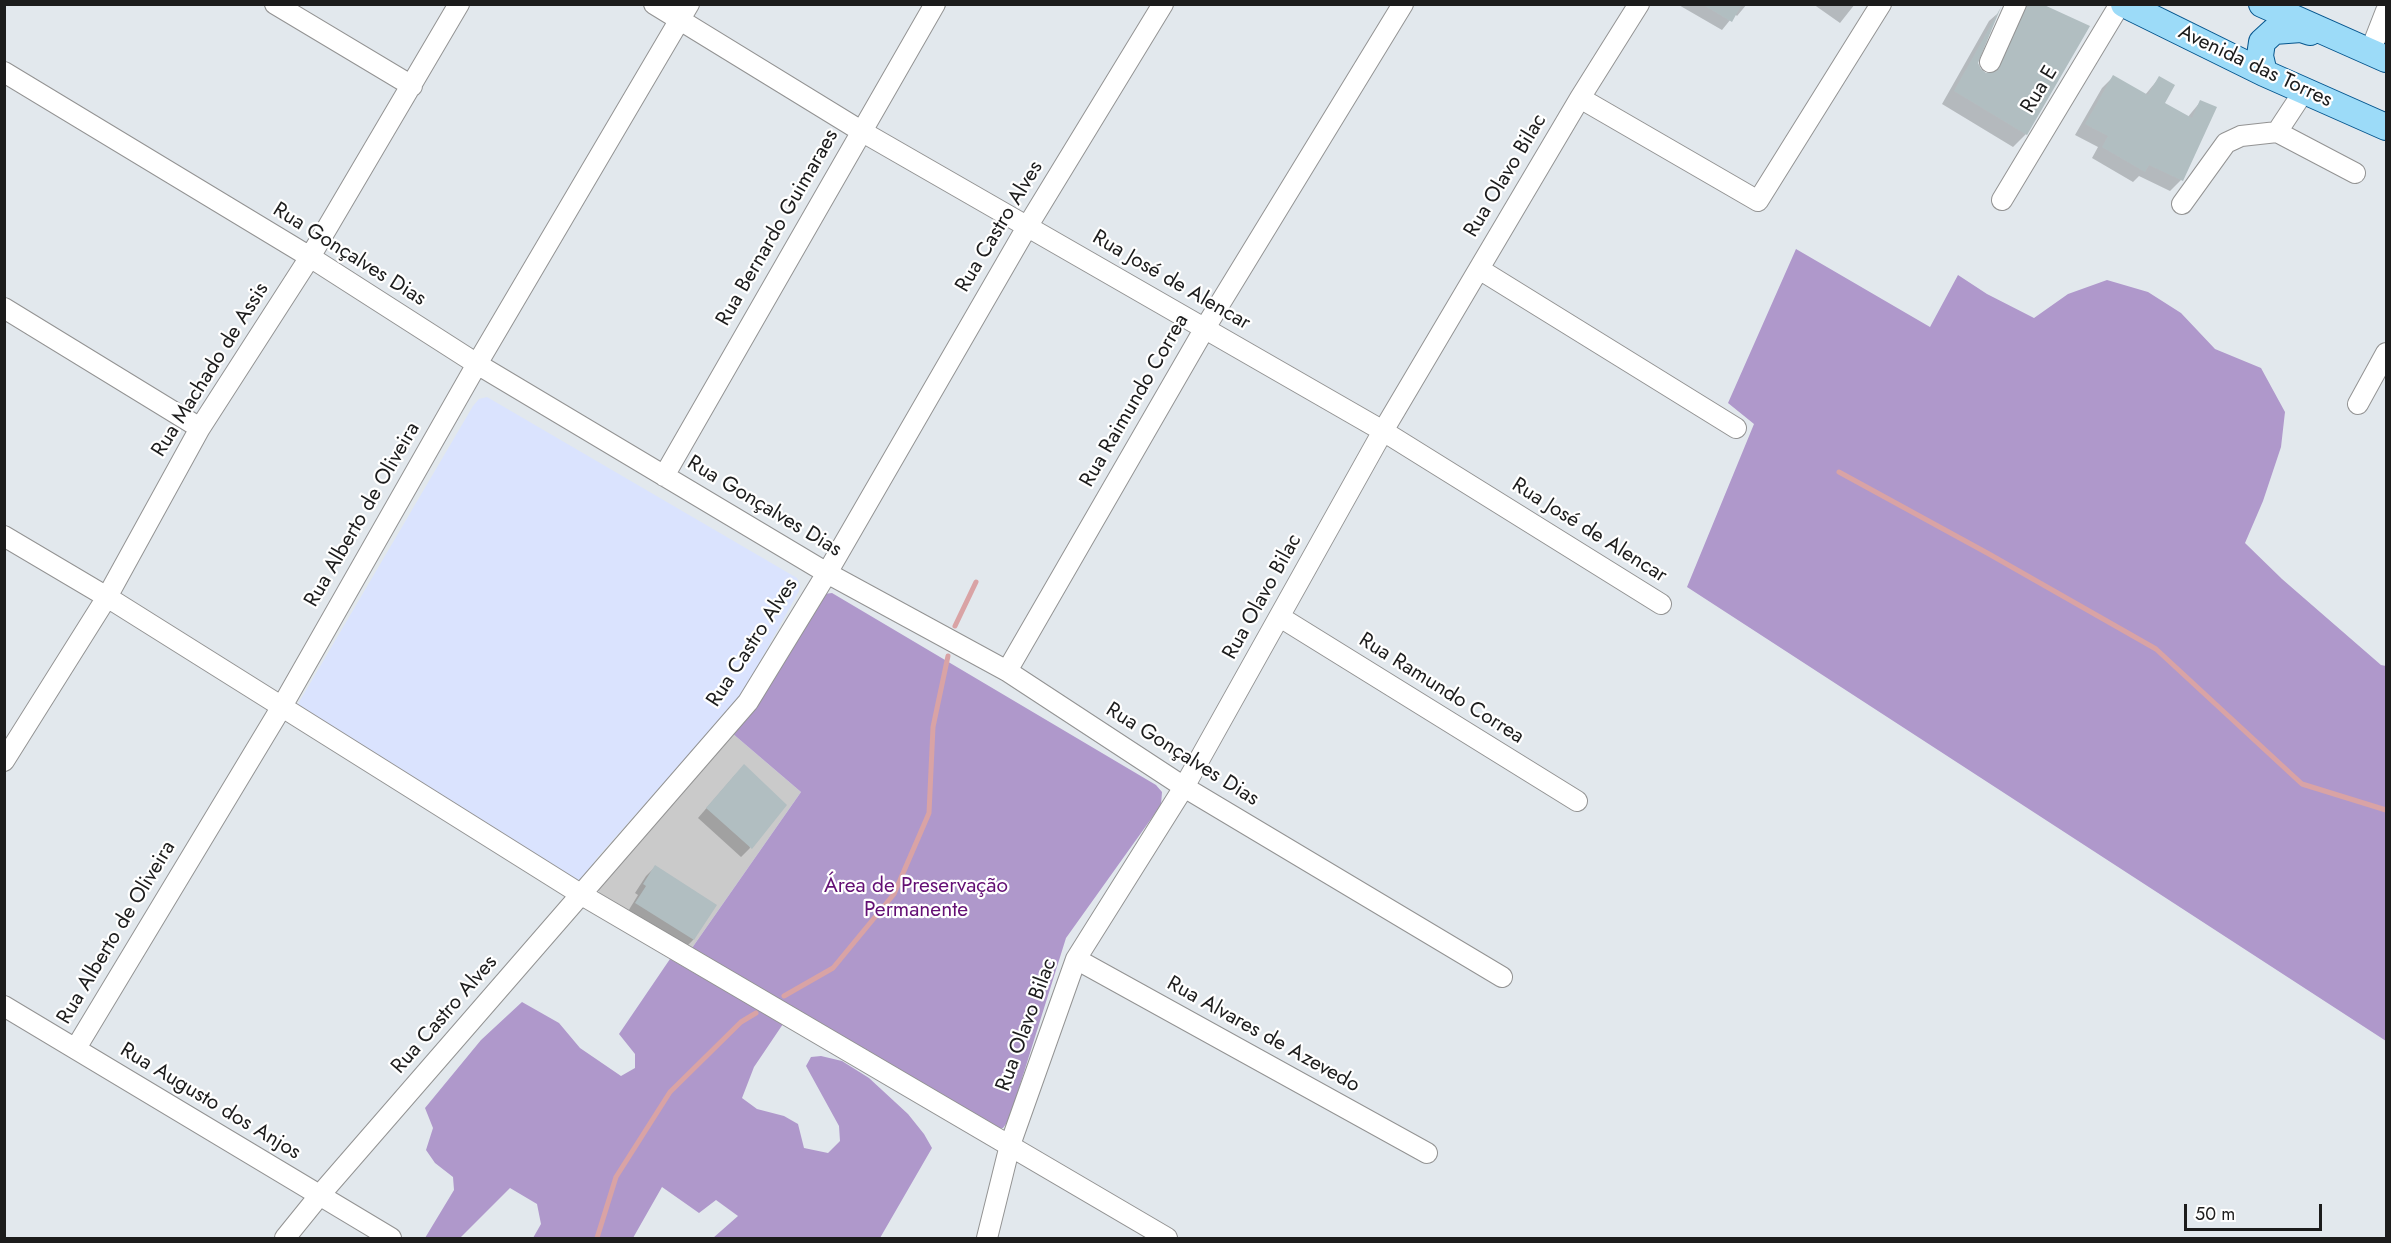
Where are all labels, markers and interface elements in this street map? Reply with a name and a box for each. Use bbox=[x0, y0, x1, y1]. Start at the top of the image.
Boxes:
street label: Avenida das Torres bbox=[2174, 20, 2336, 114]
street label: Rua E bbox=[2016, 62, 2064, 118]
street label: Rua Olavo Bilac bbox=[1459, 110, 1553, 242]
street label: Rua Bernardo Guimaraes bbox=[711, 125, 845, 331]
street label: Rua Castro Alves bbox=[951, 157, 1049, 297]
street label: Rua Gonçalves Dias bbox=[268, 198, 430, 312]
street label: Rua José de Alencar bbox=[1088, 226, 1254, 336]
street label: Rua Machado de Assis bbox=[147, 278, 275, 462]
street label: Rua Raimundo Correa bbox=[1075, 310, 1195, 492]
street label: Rua Alberto de Oliveira bbox=[300, 418, 426, 612]
street label: Rua Gonçalves Dias bbox=[682, 451, 846, 563]
street label: Rua José de Alencar bbox=[1507, 473, 1671, 589]
street label: Rua Olavo Bilac bbox=[1218, 530, 1308, 664]
street label: Rua Castro Alves bbox=[702, 574, 804, 712]
street label: Rua Ramundo Correa bbox=[1354, 628, 1528, 750]
street label: Rua Gonçalves Dias bbox=[1101, 698, 1263, 812]
street label: Rua Alberto de Oliveira bbox=[52, 837, 182, 1029]
park label: Área de Preservação Permanente bbox=[824, 874, 1008, 924]
street label: Rua Castro Alves bbox=[387, 951, 503, 1079]
street label: Rua Olavo Bilac bbox=[991, 955, 1063, 1095]
street label: Rua Alvares de Azevedo bbox=[1162, 971, 1364, 1099]
street label: Rua Augusto dos Anjos bbox=[115, 1038, 305, 1166]
scale bar bbox=[2187, 1192, 2325, 1230]
text: 50 m bbox=[2195, 1201, 2235, 1227]

